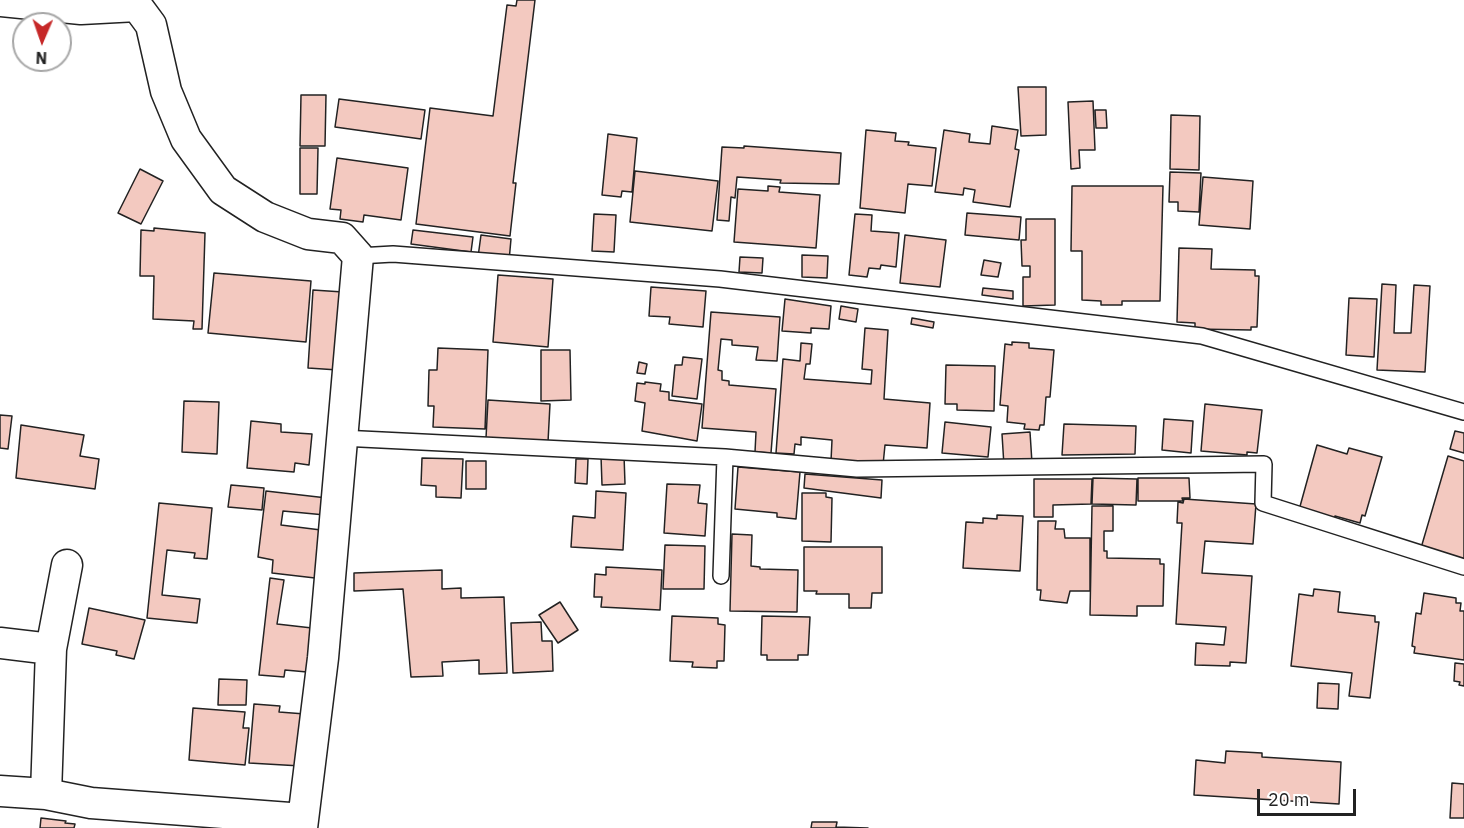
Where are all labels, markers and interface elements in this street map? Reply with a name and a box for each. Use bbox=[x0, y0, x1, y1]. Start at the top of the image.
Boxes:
north arrow bbox=[12, 12, 72, 72]
text: N bbox=[35, 48, 48, 68]
scale bar bbox=[1260, 777, 1359, 815]
text: 20 m bbox=[1268, 788, 1310, 811]

